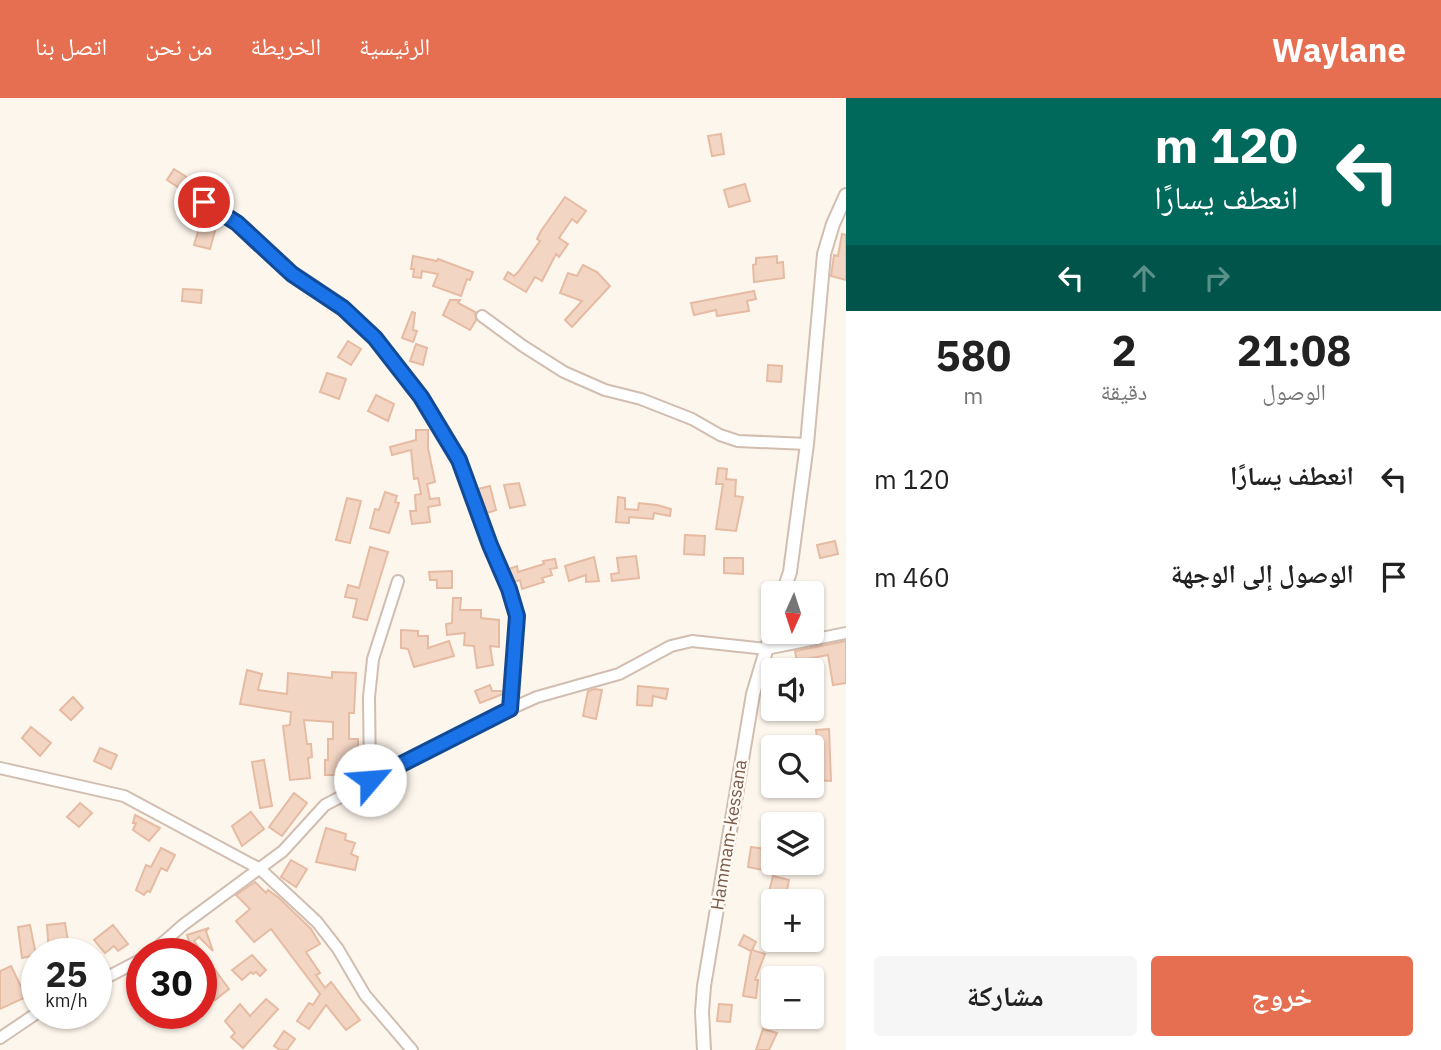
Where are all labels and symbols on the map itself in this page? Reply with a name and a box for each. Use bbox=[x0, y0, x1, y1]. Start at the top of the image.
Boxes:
pin bbox=[174, 172, 234, 232]
north arrow bbox=[761, 581, 824, 644]
position arrow bbox=[333, 743, 407, 817]
street label: Hammam-kessana bbox=[705, 758, 752, 912]
speed limit sign: 30 bbox=[126, 938, 217, 1029]

